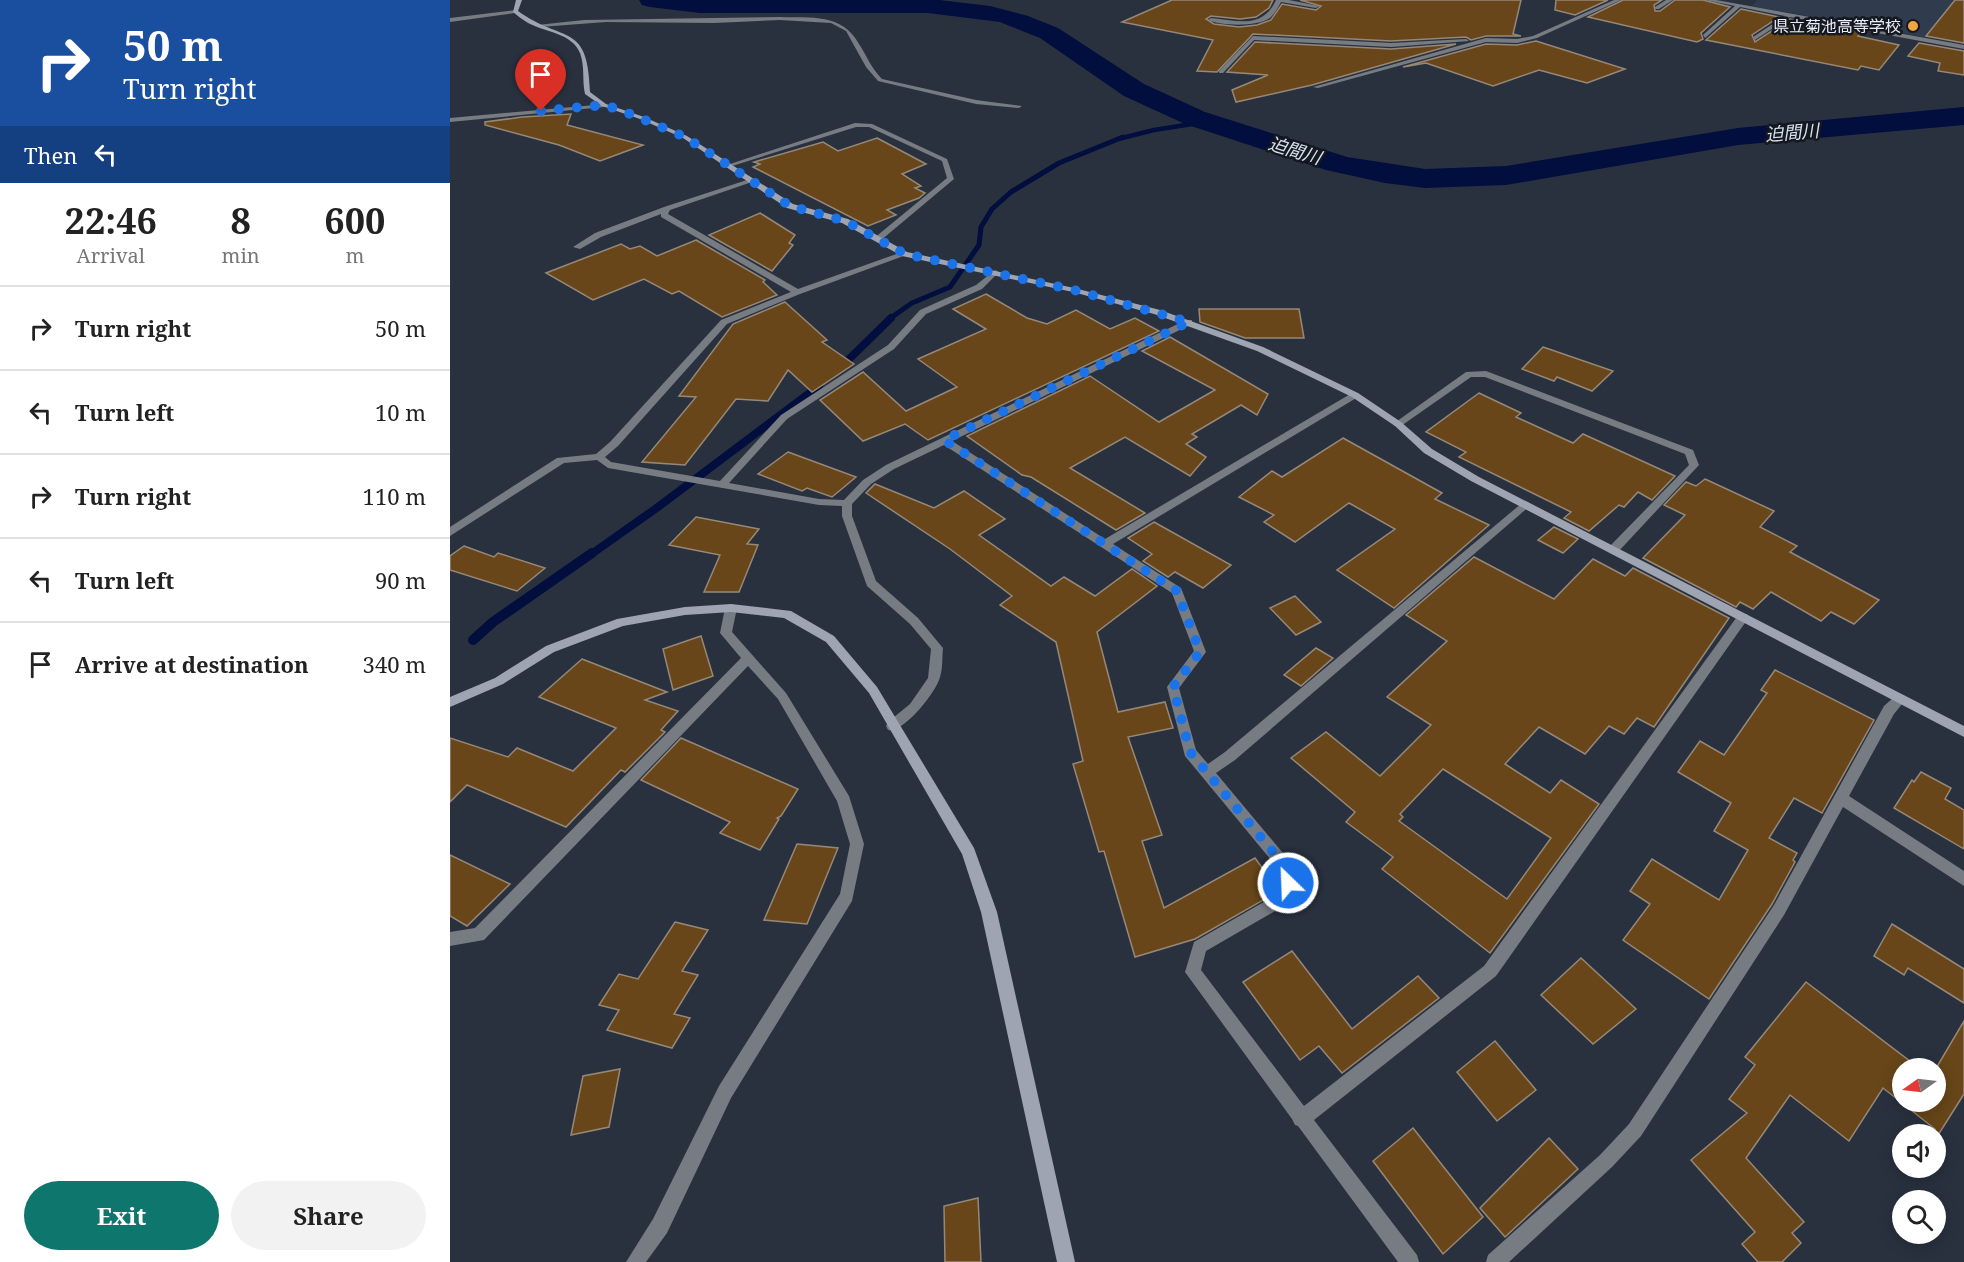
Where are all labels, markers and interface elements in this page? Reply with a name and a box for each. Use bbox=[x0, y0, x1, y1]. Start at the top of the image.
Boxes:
place label: 県立菊池高等学校 bbox=[1773, 15, 1901, 37]
text: 50 m bbox=[123, 16, 223, 73]
marker: 県立菊池高等学校 bbox=[1906, 19, 1920, 33]
icon: right bbox=[24, 24, 102, 102]
pin bbox=[515, 49, 566, 111]
icon: arrive bbox=[524, 58, 557, 91]
text: Turn right bbox=[123, 70, 256, 107]
water label: 迫間川 bbox=[1764, 118, 1822, 146]
water label: 迫間川 bbox=[1266, 131, 1326, 170]
icon: left bbox=[89, 138, 122, 171]
text: Then bbox=[24, 140, 77, 170]
text: 22:46 bbox=[65, 196, 157, 245]
text: 8 bbox=[230, 196, 251, 245]
text: 600 bbox=[324, 196, 385, 245]
text: Arrival bbox=[77, 242, 145, 269]
text: min bbox=[222, 242, 260, 269]
text: m bbox=[345, 242, 364, 269]
icon: right bbox=[24, 312, 57, 345]
text: Turn right bbox=[75, 313, 191, 343]
text: 50 m bbox=[375, 313, 426, 343]
icon: left bbox=[24, 396, 57, 429]
text: Turn left bbox=[75, 397, 174, 427]
text: 10 m bbox=[375, 397, 426, 427]
icon: right bbox=[24, 480, 57, 513]
text: Turn right bbox=[75, 481, 191, 511]
text: 110 m bbox=[363, 481, 426, 511]
icon: left bbox=[24, 564, 57, 597]
text: Turn left bbox=[75, 565, 174, 595]
text: 90 m bbox=[375, 565, 426, 595]
icon: arrive bbox=[24, 648, 57, 681]
text: Arrive at destination bbox=[75, 649, 309, 679]
text: 340 m bbox=[363, 649, 426, 679]
position arrow bbox=[1256, 851, 1320, 915]
north arrow bbox=[1892, 1058, 1946, 1112]
map controls bbox=[1892, 1058, 1946, 1244]
button: sound bbox=[1892, 1124, 1946, 1178]
button: Exit bbox=[24, 1181, 219, 1250]
button: Share bbox=[231, 1181, 426, 1250]
button: search bbox=[1892, 1190, 1946, 1244]

